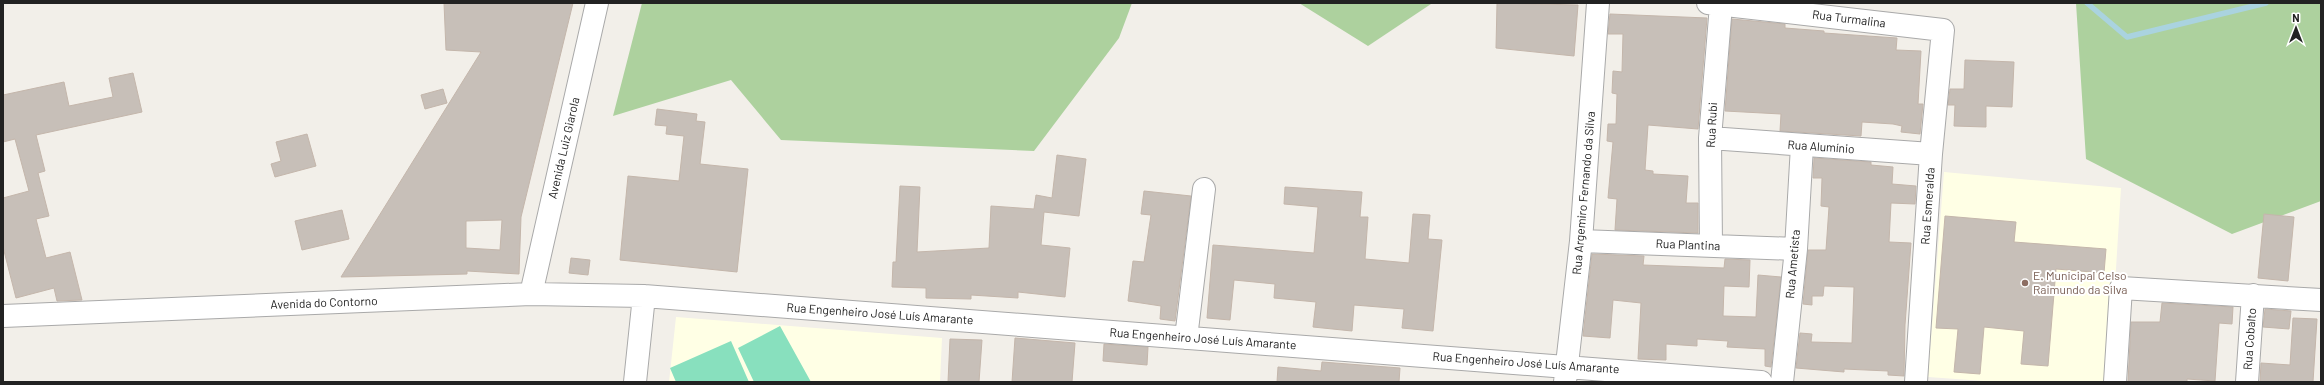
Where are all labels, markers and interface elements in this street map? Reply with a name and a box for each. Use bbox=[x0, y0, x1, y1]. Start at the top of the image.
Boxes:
street label: Rua Turmalina bbox=[1812, 7, 1887, 29]
north arrow bbox=[2276, 8, 2316, 48]
text: N bbox=[2292, 11, 2300, 24]
street label: Avenida Luiz Giarola bbox=[545, 96, 582, 200]
street label: Rua Rubi bbox=[1703, 102, 1719, 148]
street label: Rua Argemiro Fernando da Silva bbox=[1569, 111, 1597, 275]
street label: Rua Alumínio bbox=[1787, 137, 1855, 155]
street label: Rua Esmeralda bbox=[1917, 167, 1937, 245]
street label: Rua Ametista bbox=[1782, 229, 1802, 299]
street label: Rua Plantina bbox=[1655, 236, 1721, 252]
place label: E. Municipal Celso Raimundo da Silva bbox=[2033, 268, 2127, 296]
marker: E. Municipal Celso Raimundo da Silva bbox=[2020, 278, 2030, 288]
street label: Avenida do Contorno bbox=[270, 293, 378, 311]
street label: Rua Engenheiro José Luís Amarante bbox=[786, 299, 974, 327]
street label: Rua Cobalto bbox=[2240, 307, 2258, 370]
street label: Rua Engenheiro José Luís Amarante bbox=[1109, 324, 1297, 352]
street label: Rua Engenheiro José Luís Amarante bbox=[1432, 348, 1620, 376]

